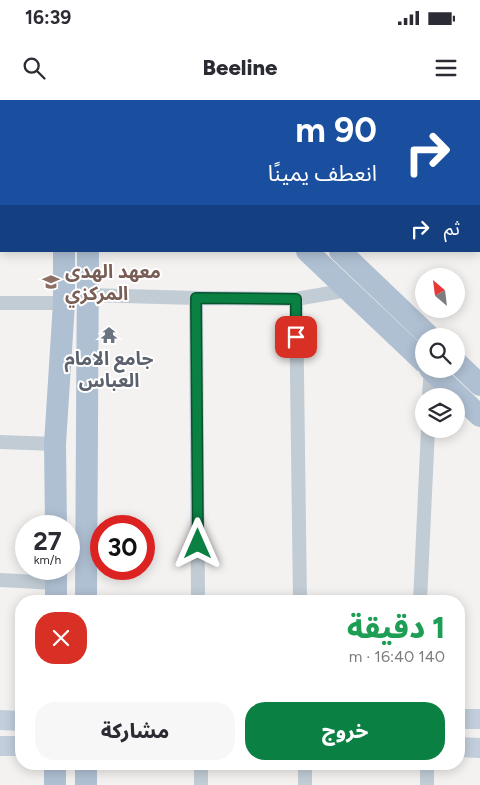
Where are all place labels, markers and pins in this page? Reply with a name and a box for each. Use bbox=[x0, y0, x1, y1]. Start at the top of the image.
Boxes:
place label: معهد الهدى المركزي bbox=[65, 260, 161, 308]
school or university icon: معهد الهدى المركزي bbox=[41, 272, 61, 292]
pin bbox=[275, 316, 317, 358]
temple icon: جامع الامام العباس bbox=[99, 325, 119, 345]
place label: جامع الامام العباس bbox=[64, 347, 154, 392]

